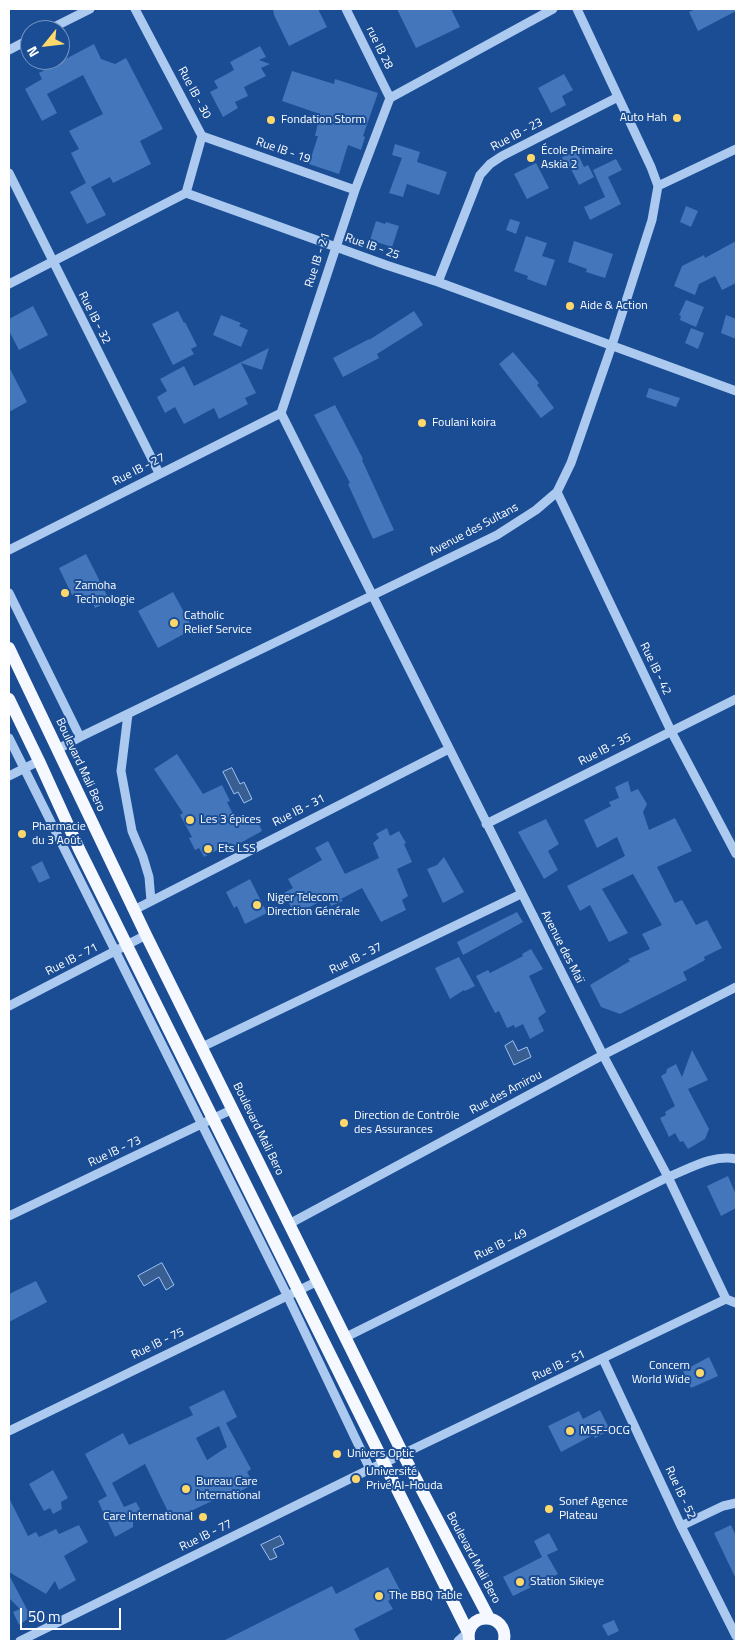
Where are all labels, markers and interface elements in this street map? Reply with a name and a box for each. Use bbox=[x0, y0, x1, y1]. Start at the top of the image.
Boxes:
north arrow bbox=[20, 20, 70, 70]
street label: rue IB 28 bbox=[363, 24, 395, 72]
text: N bbox=[21, 43, 44, 61]
street label: Rue IB - 30 bbox=[174, 65, 214, 121]
place label: Auto Hah bbox=[620, 111, 667, 125]
marker: Auto Hah bbox=[671, 112, 683, 124]
place label: Fondation Storm bbox=[281, 113, 366, 127]
marker: Fondation Storm bbox=[265, 114, 277, 126]
street label: Rue IB - 23 bbox=[489, 115, 545, 155]
street label: Rue IB - 19 bbox=[254, 135, 312, 167]
place label: École Primaire Askia 2 bbox=[541, 144, 613, 172]
marker: École Primaire Askia 2 bbox=[525, 152, 537, 164]
street label: Rue IB - 21 bbox=[302, 231, 334, 289]
street label: Rue IB - 25 bbox=[343, 231, 401, 263]
street label: Rue IB - 32 bbox=[75, 289, 113, 347]
place label: Aide & Action bbox=[580, 299, 648, 313]
marker: Aide & Action bbox=[564, 300, 576, 312]
place label: Foulani koira bbox=[432, 416, 496, 430]
marker: Foulani koira bbox=[416, 417, 428, 429]
street label: Rue IB - 27 bbox=[110, 451, 168, 489]
street label: Avenue des Sultans bbox=[427, 500, 521, 560]
place label: Zamoha Technologie bbox=[75, 579, 135, 607]
marker: Zamoha Technologie bbox=[59, 587, 71, 599]
place label: Catholic Relief Service bbox=[184, 609, 252, 637]
marker: Catholic Relief Service bbox=[168, 617, 180, 629]
street label: Rue IB - 42 bbox=[636, 640, 674, 698]
street label: Boulevard Mali Bero bbox=[52, 716, 108, 814]
street label: Rue IB - 35 bbox=[576, 731, 634, 769]
street label: Rue IB - 31 bbox=[270, 792, 328, 830]
place label: Les 3 épices bbox=[200, 813, 261, 827]
marker: Les 3 épices bbox=[184, 814, 196, 826]
place label: Pharmacie du 3 Août bbox=[32, 820, 86, 848]
marker: Pharmacie du 3 Août bbox=[16, 828, 28, 840]
place label: Ets LSS bbox=[218, 842, 256, 856]
marker: Ets LSS bbox=[202, 843, 214, 855]
place label: Niger Telecom Direction Générale bbox=[267, 891, 360, 919]
marker: Niger Telecom Direction Générale bbox=[251, 899, 263, 911]
street label: Avenue des Maï bbox=[538, 908, 586, 986]
street label: Rue IB - 37 bbox=[327, 940, 385, 978]
street label: Rue IB - 71 bbox=[43, 941, 101, 979]
street label: Rue des Amirou bbox=[467, 1068, 545, 1118]
street label: Boulevard Mali Bero bbox=[229, 1080, 287, 1178]
place label: Direction de Contrôle des Assurances bbox=[354, 1109, 460, 1137]
marker: Direction de Contrôle des Assurances bbox=[338, 1117, 350, 1129]
street label: Rue IB - 73 bbox=[86, 1133, 144, 1171]
street label: Rue IB - 49 bbox=[472, 1226, 530, 1264]
street label: Rue IB - 75 bbox=[129, 1325, 187, 1363]
street label: Rue IB - 51 bbox=[530, 1347, 588, 1385]
place label: Concern World Wide bbox=[632, 1359, 690, 1387]
marker: Concern World Wide bbox=[694, 1367, 706, 1379]
place label: MSF-OCG bbox=[580, 1424, 630, 1438]
marker: MSF-OCG bbox=[564, 1425, 576, 1437]
place label: Univers Optic bbox=[347, 1447, 414, 1461]
marker: Univers Optic bbox=[331, 1448, 343, 1460]
street label: Rue IB - 52 bbox=[661, 1464, 699, 1522]
place label: Université Privé Al-Houda bbox=[366, 1465, 443, 1493]
marker: Université Privé Al-Houda bbox=[350, 1473, 362, 1485]
place label: Bureau Care International bbox=[196, 1475, 261, 1503]
marker: Bureau Care International bbox=[180, 1483, 192, 1495]
place label: Sonef Agence Plateau bbox=[559, 1495, 628, 1523]
marker: Sonef Agence Plateau bbox=[543, 1503, 555, 1515]
place label: Care International bbox=[103, 1510, 193, 1524]
street label: Boulevard Mali Bero bbox=[443, 1510, 503, 1606]
marker: Care International bbox=[197, 1511, 209, 1523]
street label: Rue IB - 77 bbox=[177, 1517, 235, 1555]
place label: Station Sikieye bbox=[530, 1575, 604, 1589]
marker: Station Sikieye bbox=[514, 1576, 526, 1588]
place label: The BBQ Table bbox=[389, 1589, 462, 1603]
marker: The BBQ Table bbox=[373, 1590, 385, 1602]
scale bar bbox=[22, 1598, 124, 1630]
text: 50 m bbox=[28, 1605, 61, 1628]

